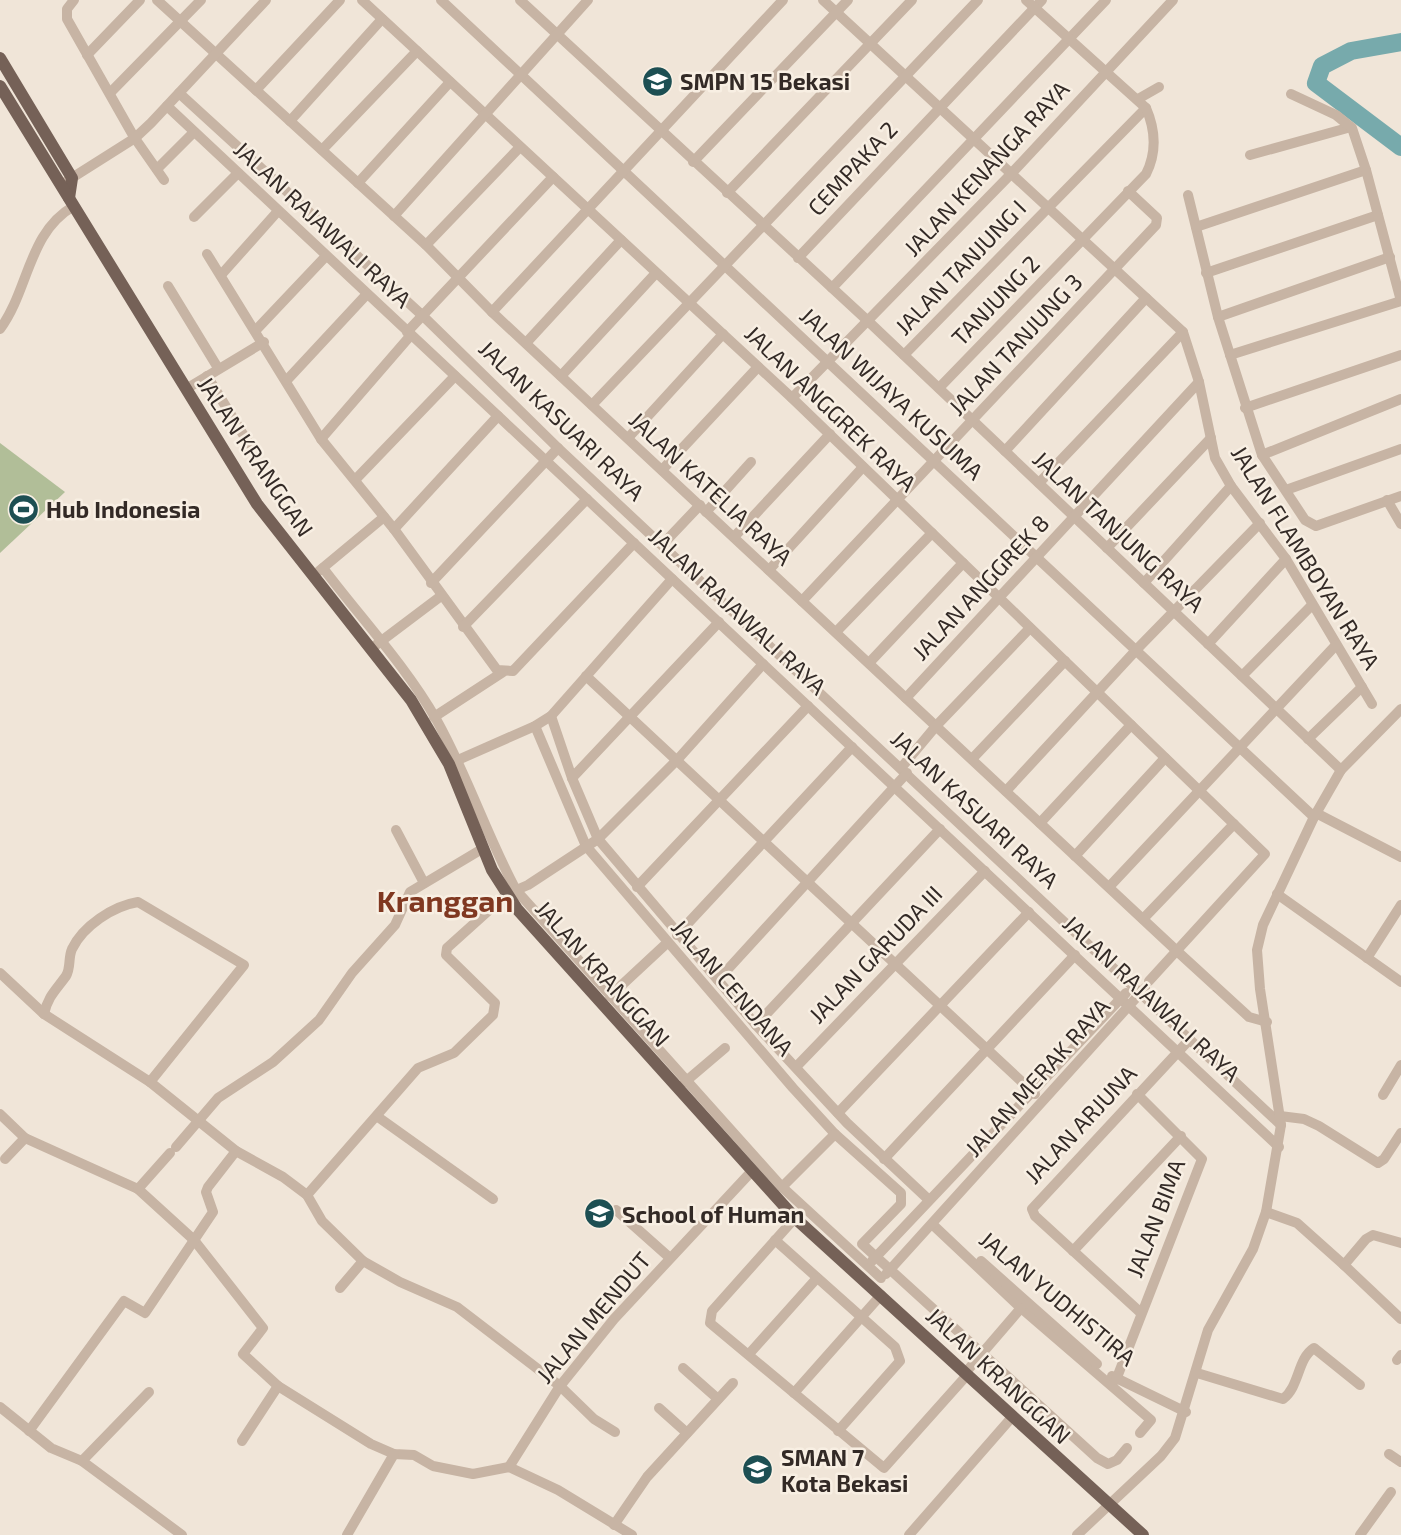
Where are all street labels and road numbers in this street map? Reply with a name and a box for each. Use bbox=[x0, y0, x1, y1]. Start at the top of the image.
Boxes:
street label: JALAN KENANGA RAYA bbox=[898, 74, 1075, 261]
street label: CEMPAKA 2 bbox=[801, 115, 903, 221]
street label: JALAN RAJAWALI RAYA bbox=[229, 135, 418, 314]
street label: JALAN TANJUNG I bbox=[889, 194, 1031, 340]
street label: TANJUNG 2 bbox=[945, 249, 1045, 351]
street label: JALAN TANJUNG 3 bbox=[942, 267, 1088, 421]
street label: JALAN WIJAYA KUSUMA bbox=[795, 301, 990, 486]
street label: JALAN ANGGREK RAYA bbox=[739, 319, 923, 498]
street label: JALAN KASUARI RAYA bbox=[474, 334, 651, 507]
street label: JALAN KRANGGAN bbox=[192, 371, 320, 541]
street label: JALAN KATELIA RAYA bbox=[624, 405, 799, 571]
street label: JALAN FLAMBOYAN RAYA bbox=[1226, 440, 1387, 675]
street label: JALAN TANJUNG RAYA bbox=[1028, 444, 1211, 618]
street label: JALAN ANGGREK 8 bbox=[906, 509, 1054, 665]
street label: JALAN RAJAWALI RAYA bbox=[644, 522, 833, 701]
street label: JALAN KASUARI RAYA bbox=[885, 724, 1065, 894]
street label: JALAN GARUDA III bbox=[802, 880, 948, 1028]
street label: JALAN KRANGGAN bbox=[530, 894, 676, 1052]
street label: JALAN RAJAWALI RAYA bbox=[1058, 909, 1247, 1088]
street label: JALAN CENDANA bbox=[666, 913, 800, 1062]
street label: JALAN MERAK RAYA bbox=[959, 992, 1116, 1162]
street label: JALAN ARJUNA bbox=[1018, 1059, 1142, 1189]
street label: JALAN BIMA bbox=[1120, 1154, 1191, 1281]
street label: JALAN YUDHISTIRA bbox=[974, 1225, 1142, 1372]
street label: JALAN MENDUT bbox=[530, 1246, 656, 1388]
street label: JALAN KRANGGAN bbox=[921, 1301, 1077, 1449]

